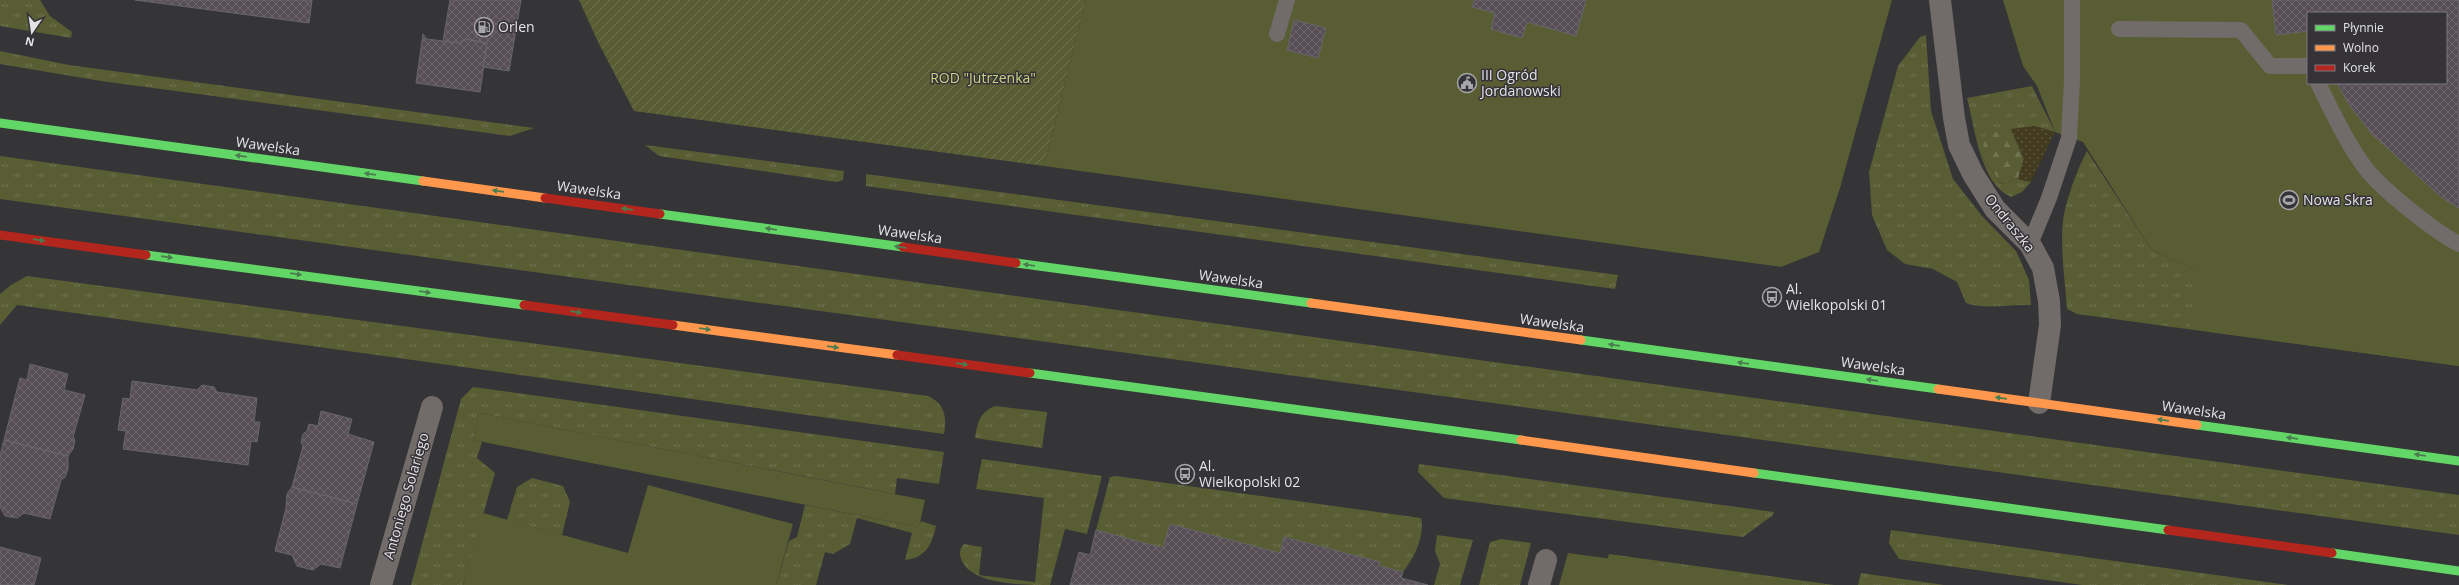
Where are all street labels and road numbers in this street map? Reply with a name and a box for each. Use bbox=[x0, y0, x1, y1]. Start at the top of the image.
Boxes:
street label: Wawelska bbox=[235, 132, 301, 159]
street label: Wawelska bbox=[556, 176, 622, 203]
street label: Ondraszka bbox=[1981, 190, 2040, 256]
street label: Wawelska bbox=[877, 220, 943, 247]
street label: Wawelska bbox=[1198, 265, 1264, 292]
street label: Wawelska bbox=[1519, 309, 1585, 336]
street label: Wawelska bbox=[1840, 352, 1906, 379]
street label: Wawelska bbox=[2161, 396, 2227, 423]
street label: Antoniego Solariego bbox=[378, 430, 433, 561]

